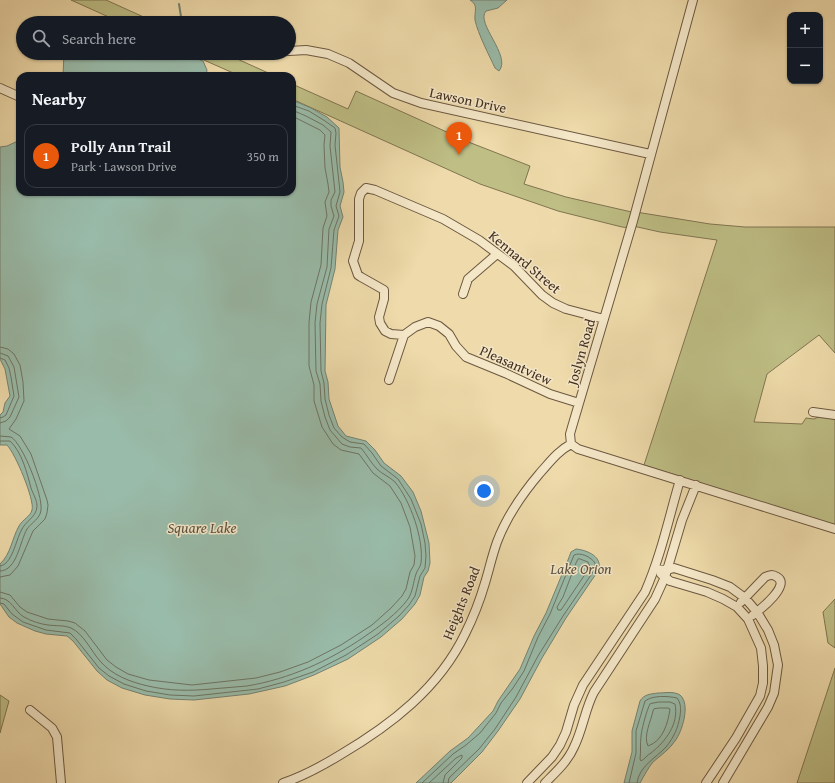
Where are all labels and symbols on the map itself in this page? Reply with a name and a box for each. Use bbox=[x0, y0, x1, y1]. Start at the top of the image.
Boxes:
street label: Lawson Drive bbox=[428, 82, 509, 118]
pin: 1 bbox=[446, 122, 472, 155]
street label: Kennard Street bbox=[485, 226, 565, 298]
street label: Joslyn Road bbox=[561, 316, 600, 389]
street label: Pleasantview bbox=[477, 340, 555, 390]
your location bbox=[474, 481, 494, 501]
water label: Square Lake bbox=[167, 517, 237, 538]
water label: Lake Orion bbox=[549, 558, 612, 579]
street label: Heights Road bbox=[437, 563, 485, 643]

